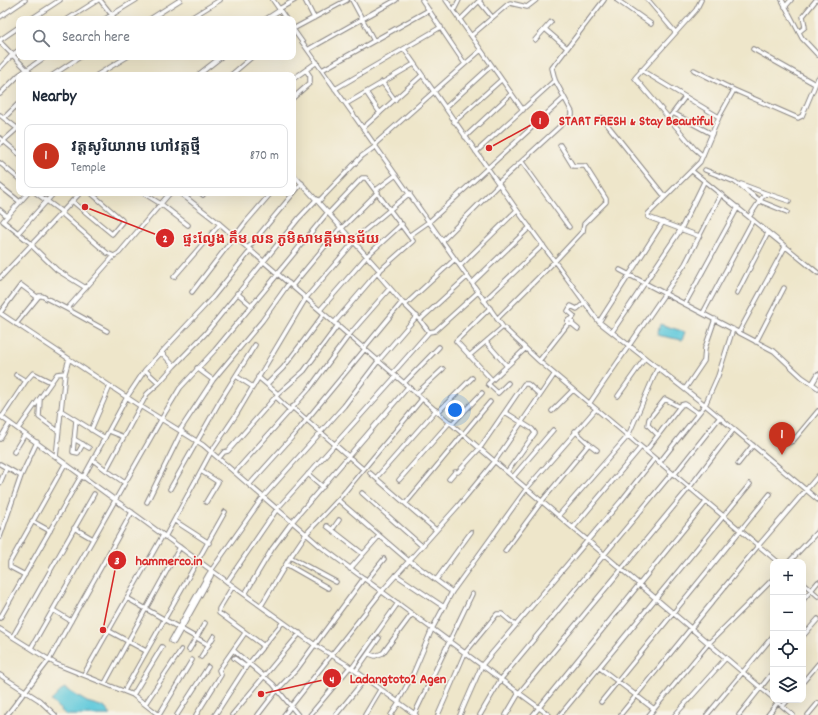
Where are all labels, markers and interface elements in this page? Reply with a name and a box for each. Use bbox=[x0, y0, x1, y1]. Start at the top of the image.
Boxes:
search box bbox=[16, 16, 296, 60]
icon: search bbox=[30, 27, 52, 49]
text: Search here bbox=[62, 27, 130, 49]
text: Nearby bbox=[32, 86, 76, 110]
callout: START FRESH & Stay Beautiful bbox=[530, 107, 721, 133]
text: START FRESH & Stay Beautiful bbox=[559, 112, 714, 132]
text: 1 bbox=[539, 113, 542, 130]
text: វត្តសូរិយារាម ហៅវត្តថ្មី bbox=[71, 137, 200, 159]
text: 1 bbox=[45, 147, 47, 166]
text: 870 m bbox=[250, 147, 279, 166]
text: Temple bbox=[71, 159, 106, 178]
callout: ផ្ទះល្វែង គឹម លន ភូមិសាមគ្គីមានជ័យ bbox=[155, 225, 388, 251]
text: ផ្ទះល្វែង គឹម លន ភូមិសាមគ្គីមានជ័យ bbox=[183, 230, 379, 250]
text: 2 bbox=[162, 231, 168, 248]
your location bbox=[445, 400, 465, 420]
pin: 1 bbox=[769, 422, 795, 455]
callout: hammerco.in bbox=[107, 547, 210, 573]
text: hammerco.in bbox=[136, 552, 203, 572]
text: 3 bbox=[114, 553, 120, 570]
map controls bbox=[770, 559, 806, 703]
button: + bbox=[770, 559, 806, 595]
button: − bbox=[770, 595, 806, 631]
button: locate bbox=[770, 631, 806, 667]
callout: Ladangtoto2 Agen bbox=[322, 665, 454, 691]
button: layers bbox=[770, 667, 806, 703]
text: Ladangtoto2 Agen bbox=[350, 670, 447, 690]
text: 4 bbox=[330, 672, 335, 689]

